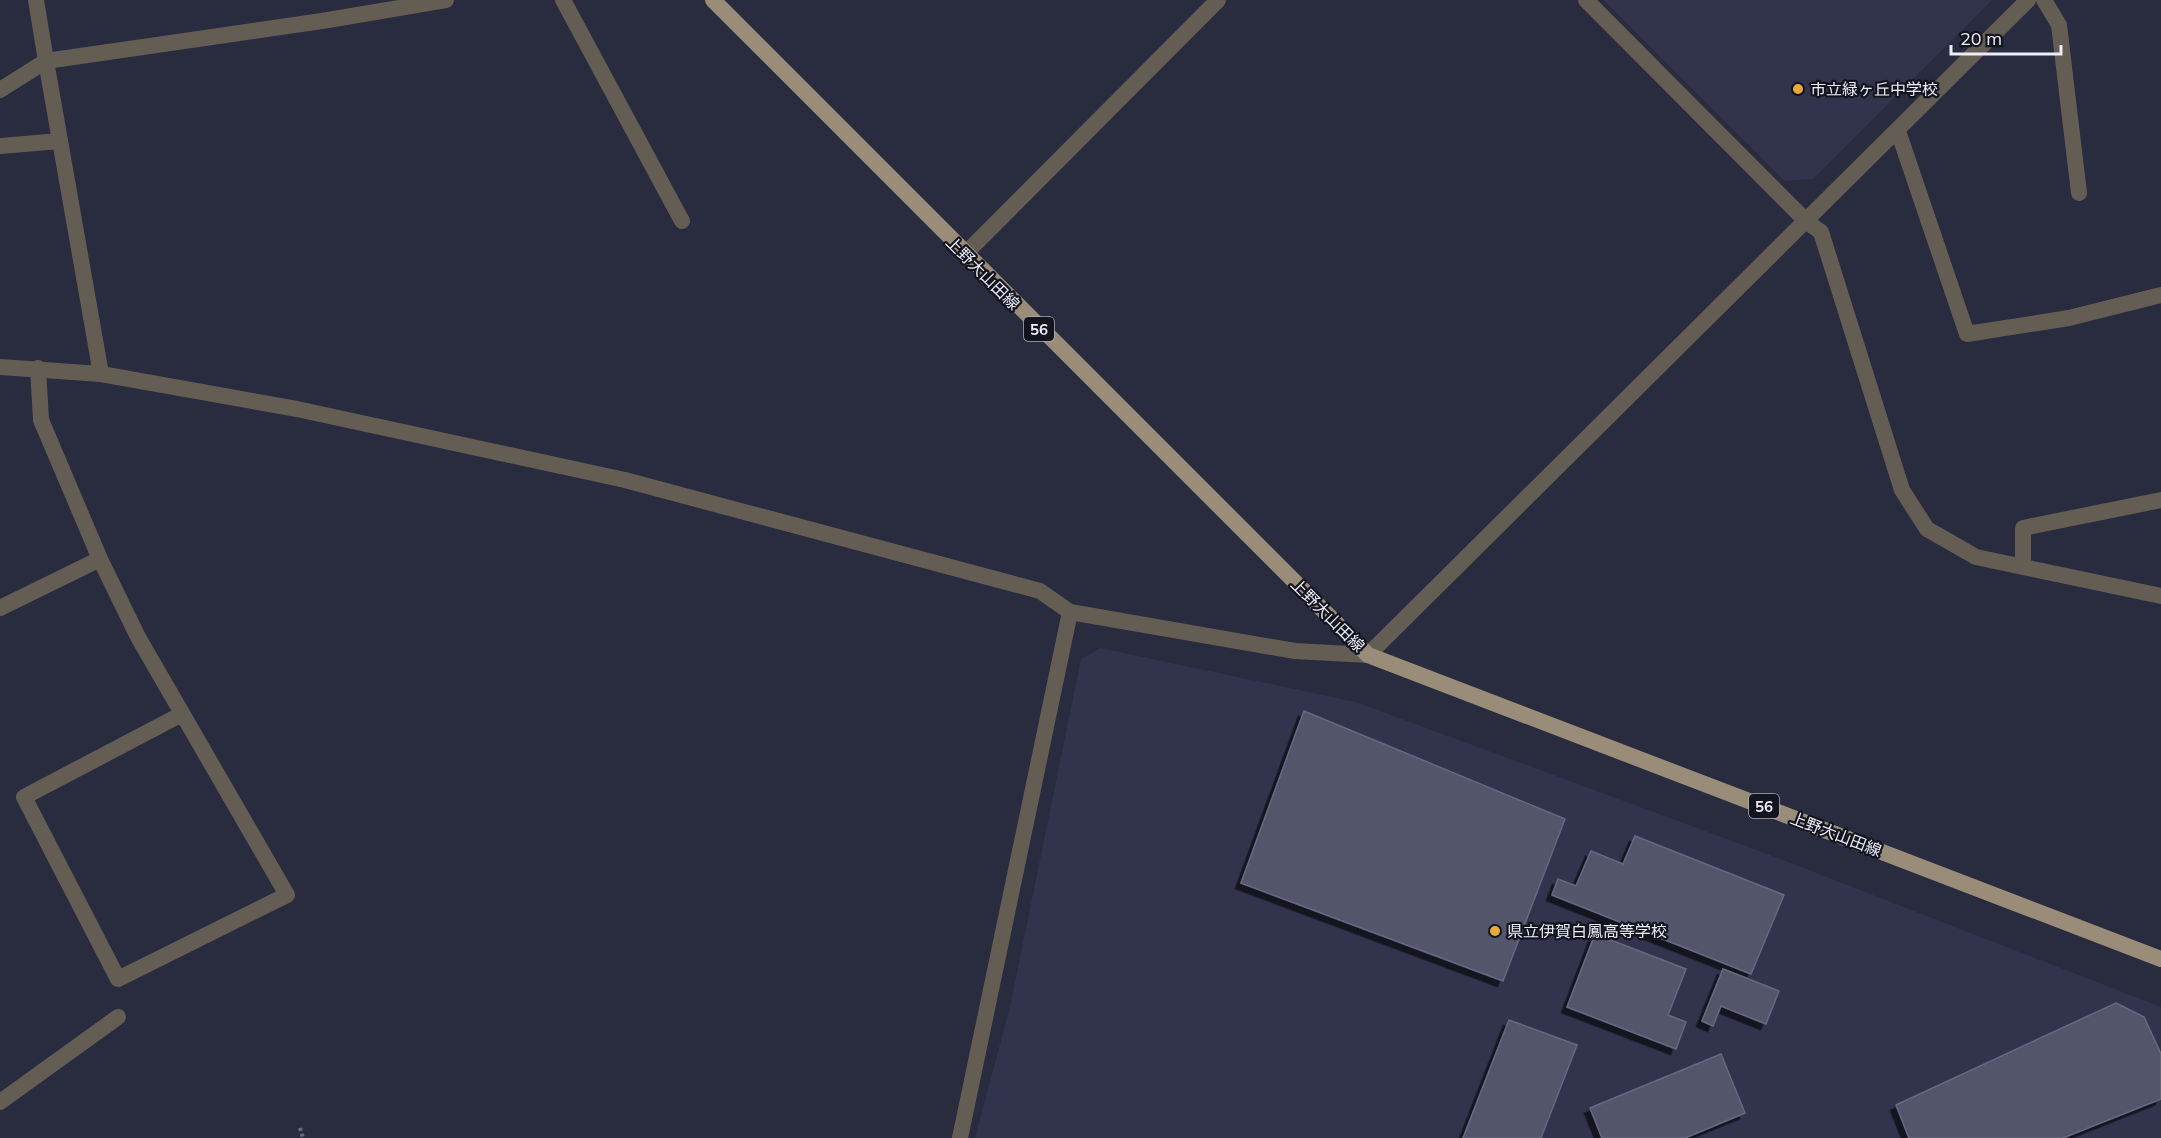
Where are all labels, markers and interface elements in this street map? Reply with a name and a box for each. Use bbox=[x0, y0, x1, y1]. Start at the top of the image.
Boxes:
scale bar bbox=[1951, 18, 2060, 56]
text: 20 m bbox=[1960, 27, 2002, 50]
place label: 市立緑ヶ丘中学校 bbox=[1810, 79, 1938, 99]
marker: 市立緑ヶ丘中学校 bbox=[1791, 82, 1805, 96]
street label: 上野大山田線 bbox=[942, 232, 1024, 314]
road number: 56 bbox=[1024, 317, 1054, 341]
street label: 上野大山田線 bbox=[1287, 574, 1369, 656]
road number: 56 bbox=[1749, 794, 1779, 818]
street label: 上野大山田線 bbox=[1788, 807, 1884, 861]
place label: 県立伊賀白鳳高等学校 bbox=[1507, 921, 1667, 941]
marker: 県立伊賀白鳳高等学校 bbox=[1488, 924, 1502, 938]

